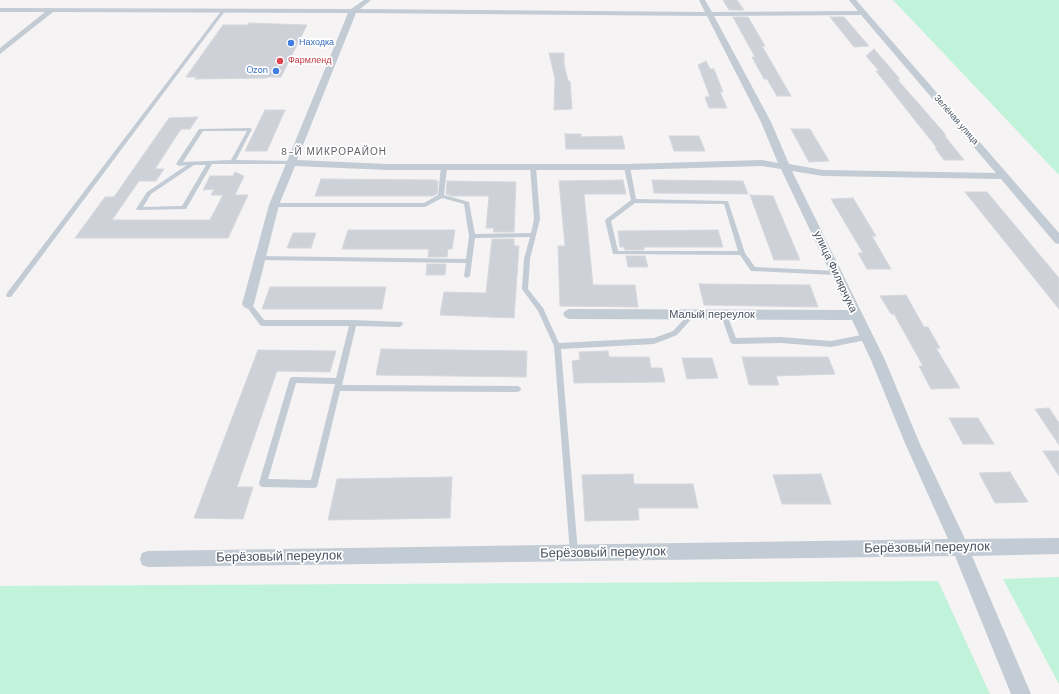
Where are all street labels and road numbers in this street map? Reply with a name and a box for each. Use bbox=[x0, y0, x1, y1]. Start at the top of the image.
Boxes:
street label: Зелёная улица bbox=[931, 93, 981, 147]
street label: улица Филярчука bbox=[810, 229, 860, 315]
street label: Малый переулок bbox=[669, 308, 755, 322]
street label: Берёзовый переулок bbox=[864, 539, 990, 557]
street label: Берёзовый переулок bbox=[540, 544, 666, 562]
street label: Берёзовый переулок bbox=[216, 548, 342, 566]

